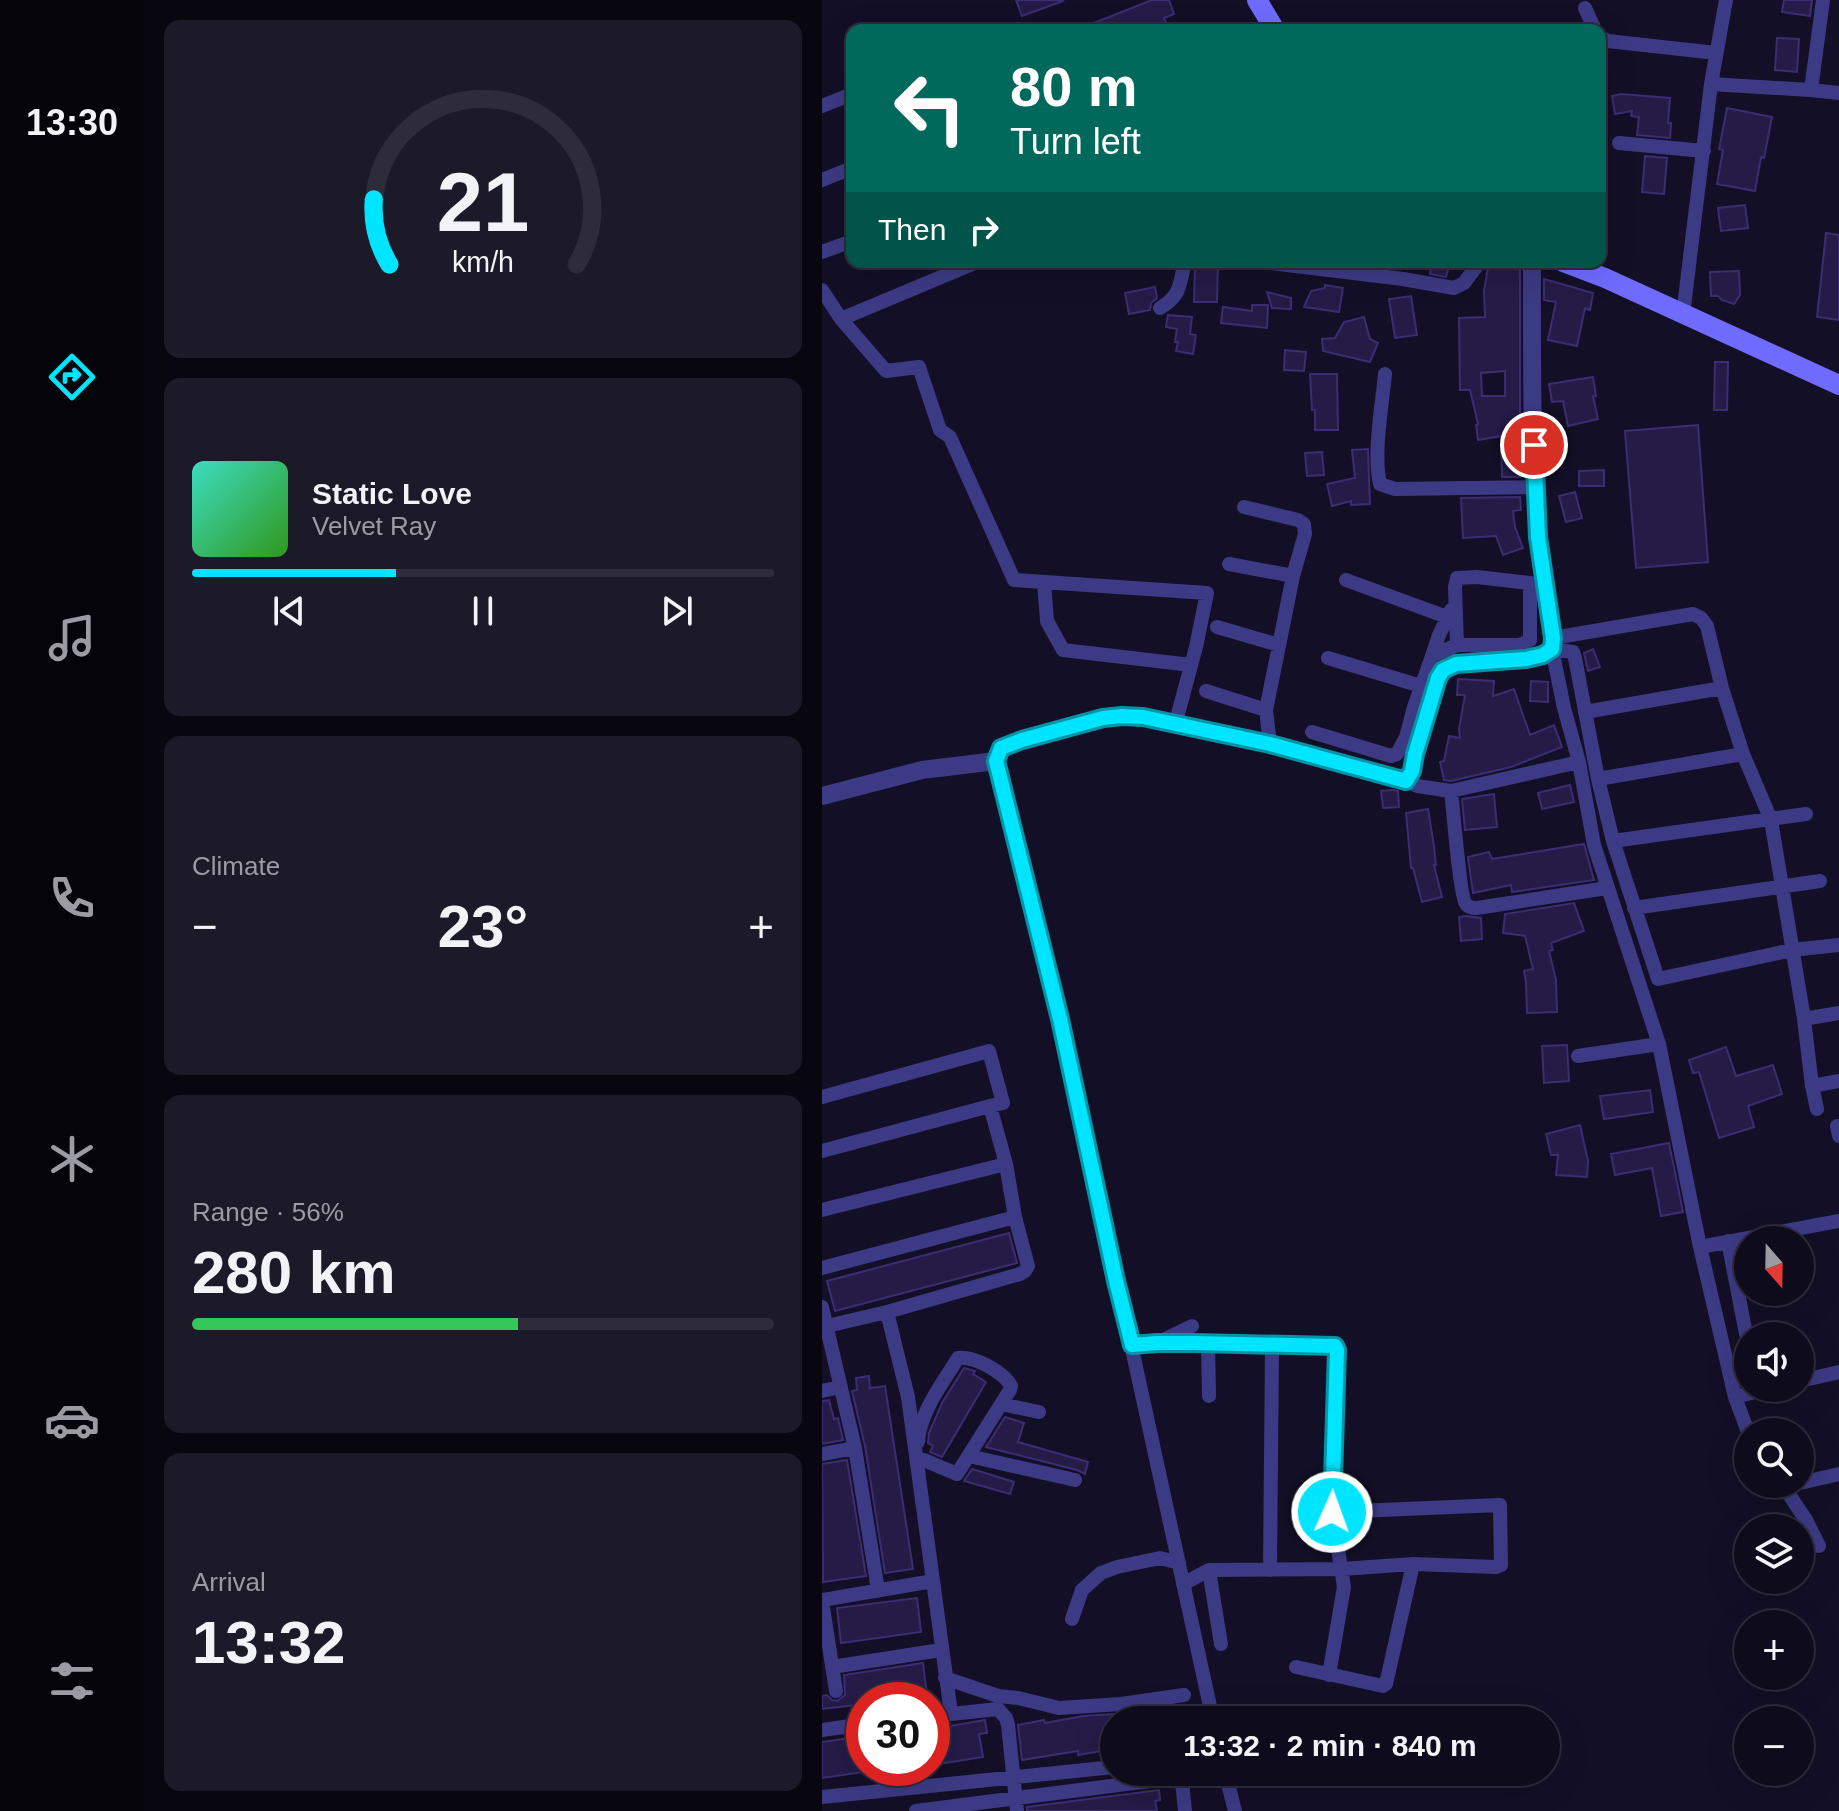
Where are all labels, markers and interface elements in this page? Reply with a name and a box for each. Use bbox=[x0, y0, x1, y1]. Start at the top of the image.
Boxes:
text: 80 m bbox=[1010, 55, 1138, 118]
icon: left bbox=[878, 56, 982, 160]
text: 13:30 bbox=[26, 102, 118, 143]
text: Turn left bbox=[1010, 121, 1141, 162]
text: 21 bbox=[437, 156, 529, 249]
icon: right bbox=[962, 208, 1006, 252]
text: Then bbox=[878, 213, 946, 246]
text: km/h bbox=[452, 246, 514, 278]
icon: directions bbox=[44, 349, 100, 405]
pin bbox=[1500, 411, 1568, 479]
icon: arrive bbox=[1512, 423, 1556, 467]
text: Static Love bbox=[312, 477, 472, 510]
text: Velvet Ray bbox=[312, 511, 436, 541]
icon: previous bbox=[267, 589, 311, 633]
icon: pause bbox=[461, 589, 505, 633]
icon: next bbox=[655, 589, 699, 633]
icon: music bbox=[44, 610, 100, 666]
text: Climate bbox=[192, 851, 280, 881]
icon: phone bbox=[44, 870, 100, 926]
text: 23° bbox=[438, 893, 528, 960]
text: − bbox=[192, 902, 218, 951]
text: + bbox=[748, 902, 774, 951]
icon: climate bbox=[44, 1131, 100, 1187]
text: Range · 56% bbox=[192, 1197, 344, 1227]
north arrow bbox=[1734, 1226, 1814, 1306]
map controls bbox=[1734, 1226, 1814, 1786]
text: 280 km bbox=[192, 1239, 396, 1306]
button: sound bbox=[1734, 1322, 1814, 1402]
icon: car bbox=[44, 1392, 100, 1448]
button: search bbox=[1734, 1418, 1814, 1498]
position arrow bbox=[1290, 1470, 1374, 1554]
button: layers bbox=[1734, 1514, 1814, 1594]
text: Arrival bbox=[192, 1567, 266, 1597]
text: 13:32 bbox=[192, 1609, 345, 1676]
button: + bbox=[1734, 1610, 1814, 1690]
icon: filters bbox=[44, 1653, 100, 1709]
speed limit sign: 30 bbox=[846, 1682, 950, 1786]
button: − bbox=[1734, 1706, 1814, 1786]
text: 13:32 · 2 min · 840 m bbox=[1183, 1729, 1477, 1762]

